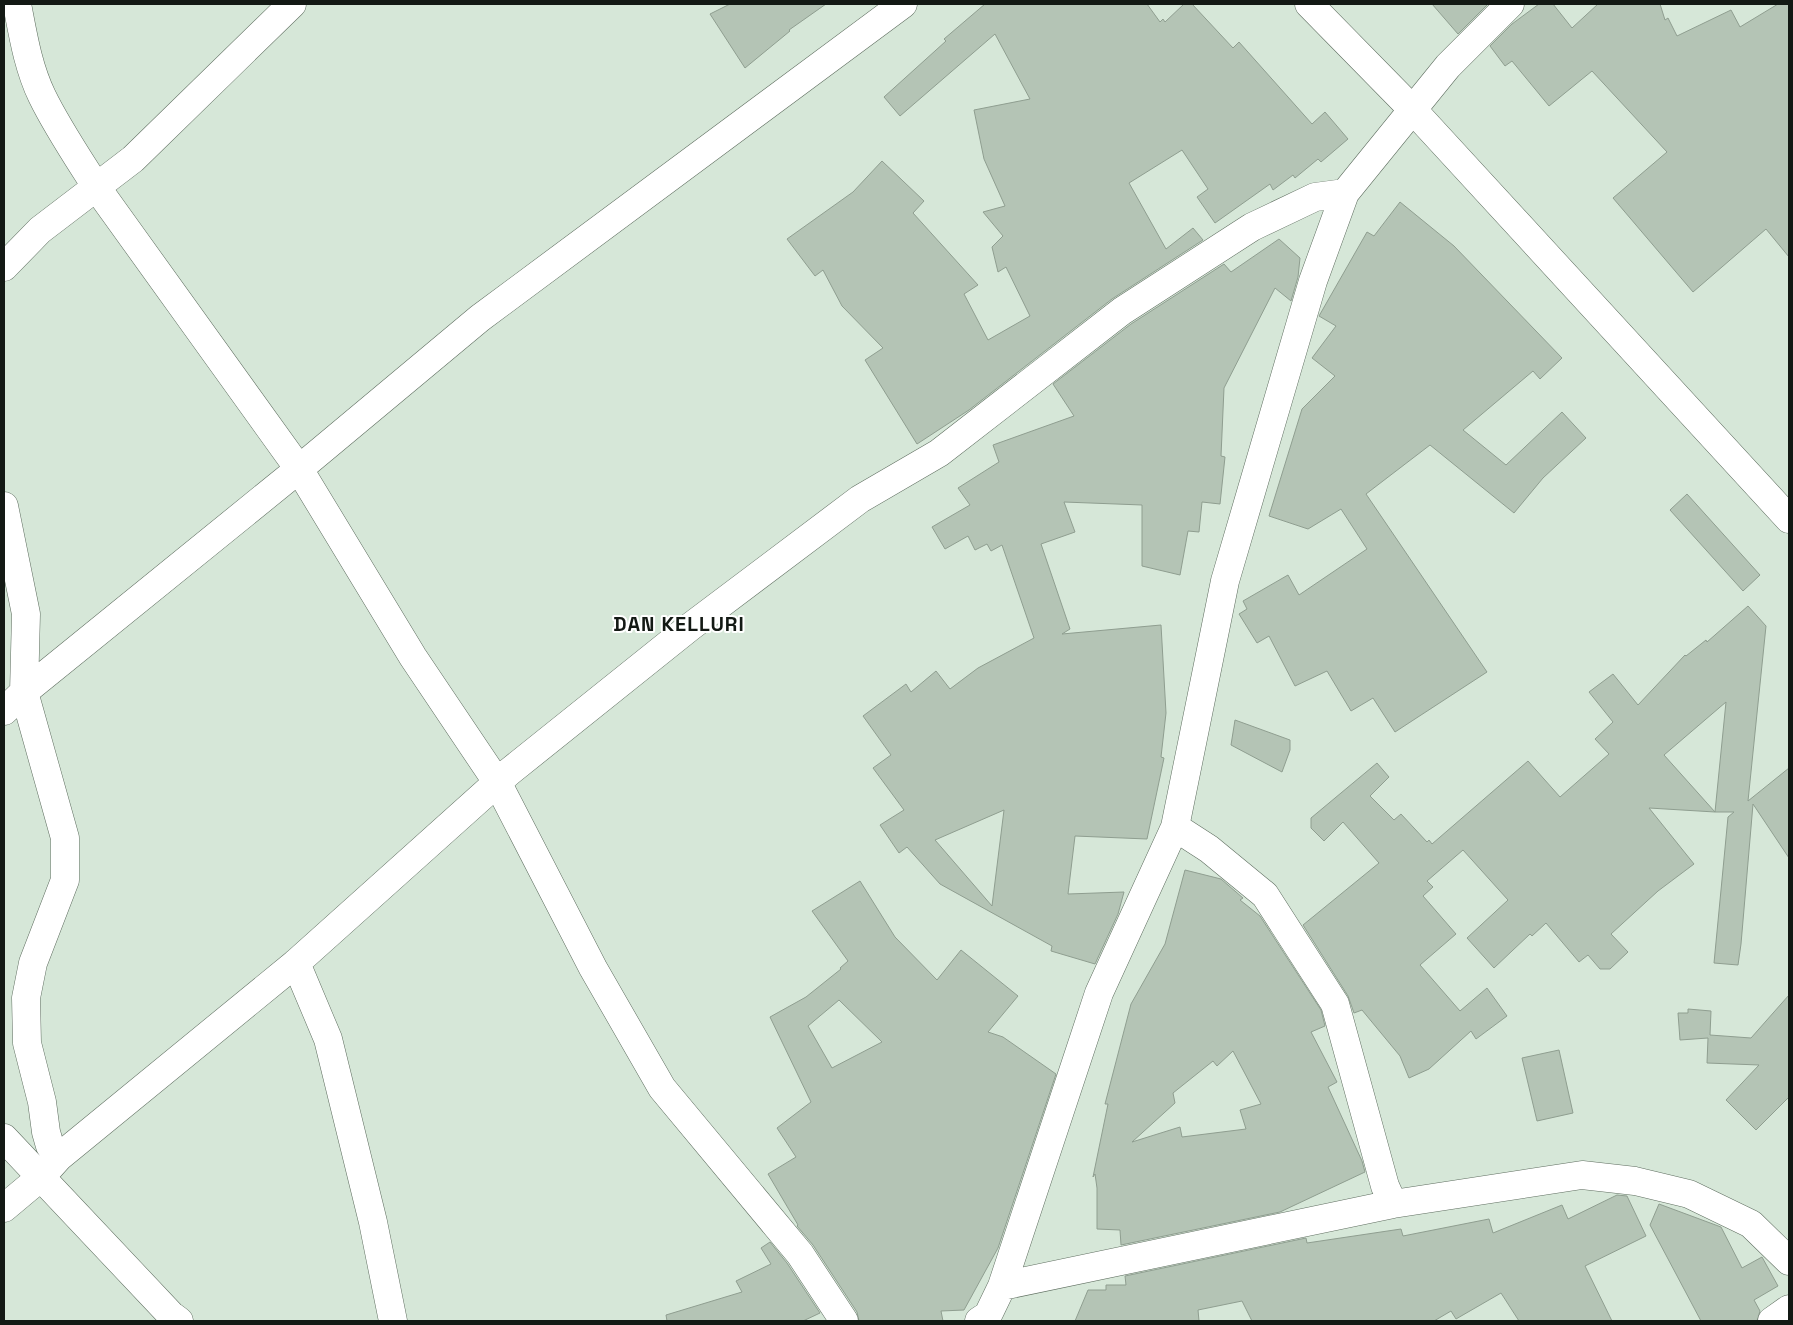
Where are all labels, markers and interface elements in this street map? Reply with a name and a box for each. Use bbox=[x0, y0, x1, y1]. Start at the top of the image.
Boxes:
district label: DAN KELLURI bbox=[613, 611, 745, 637]

